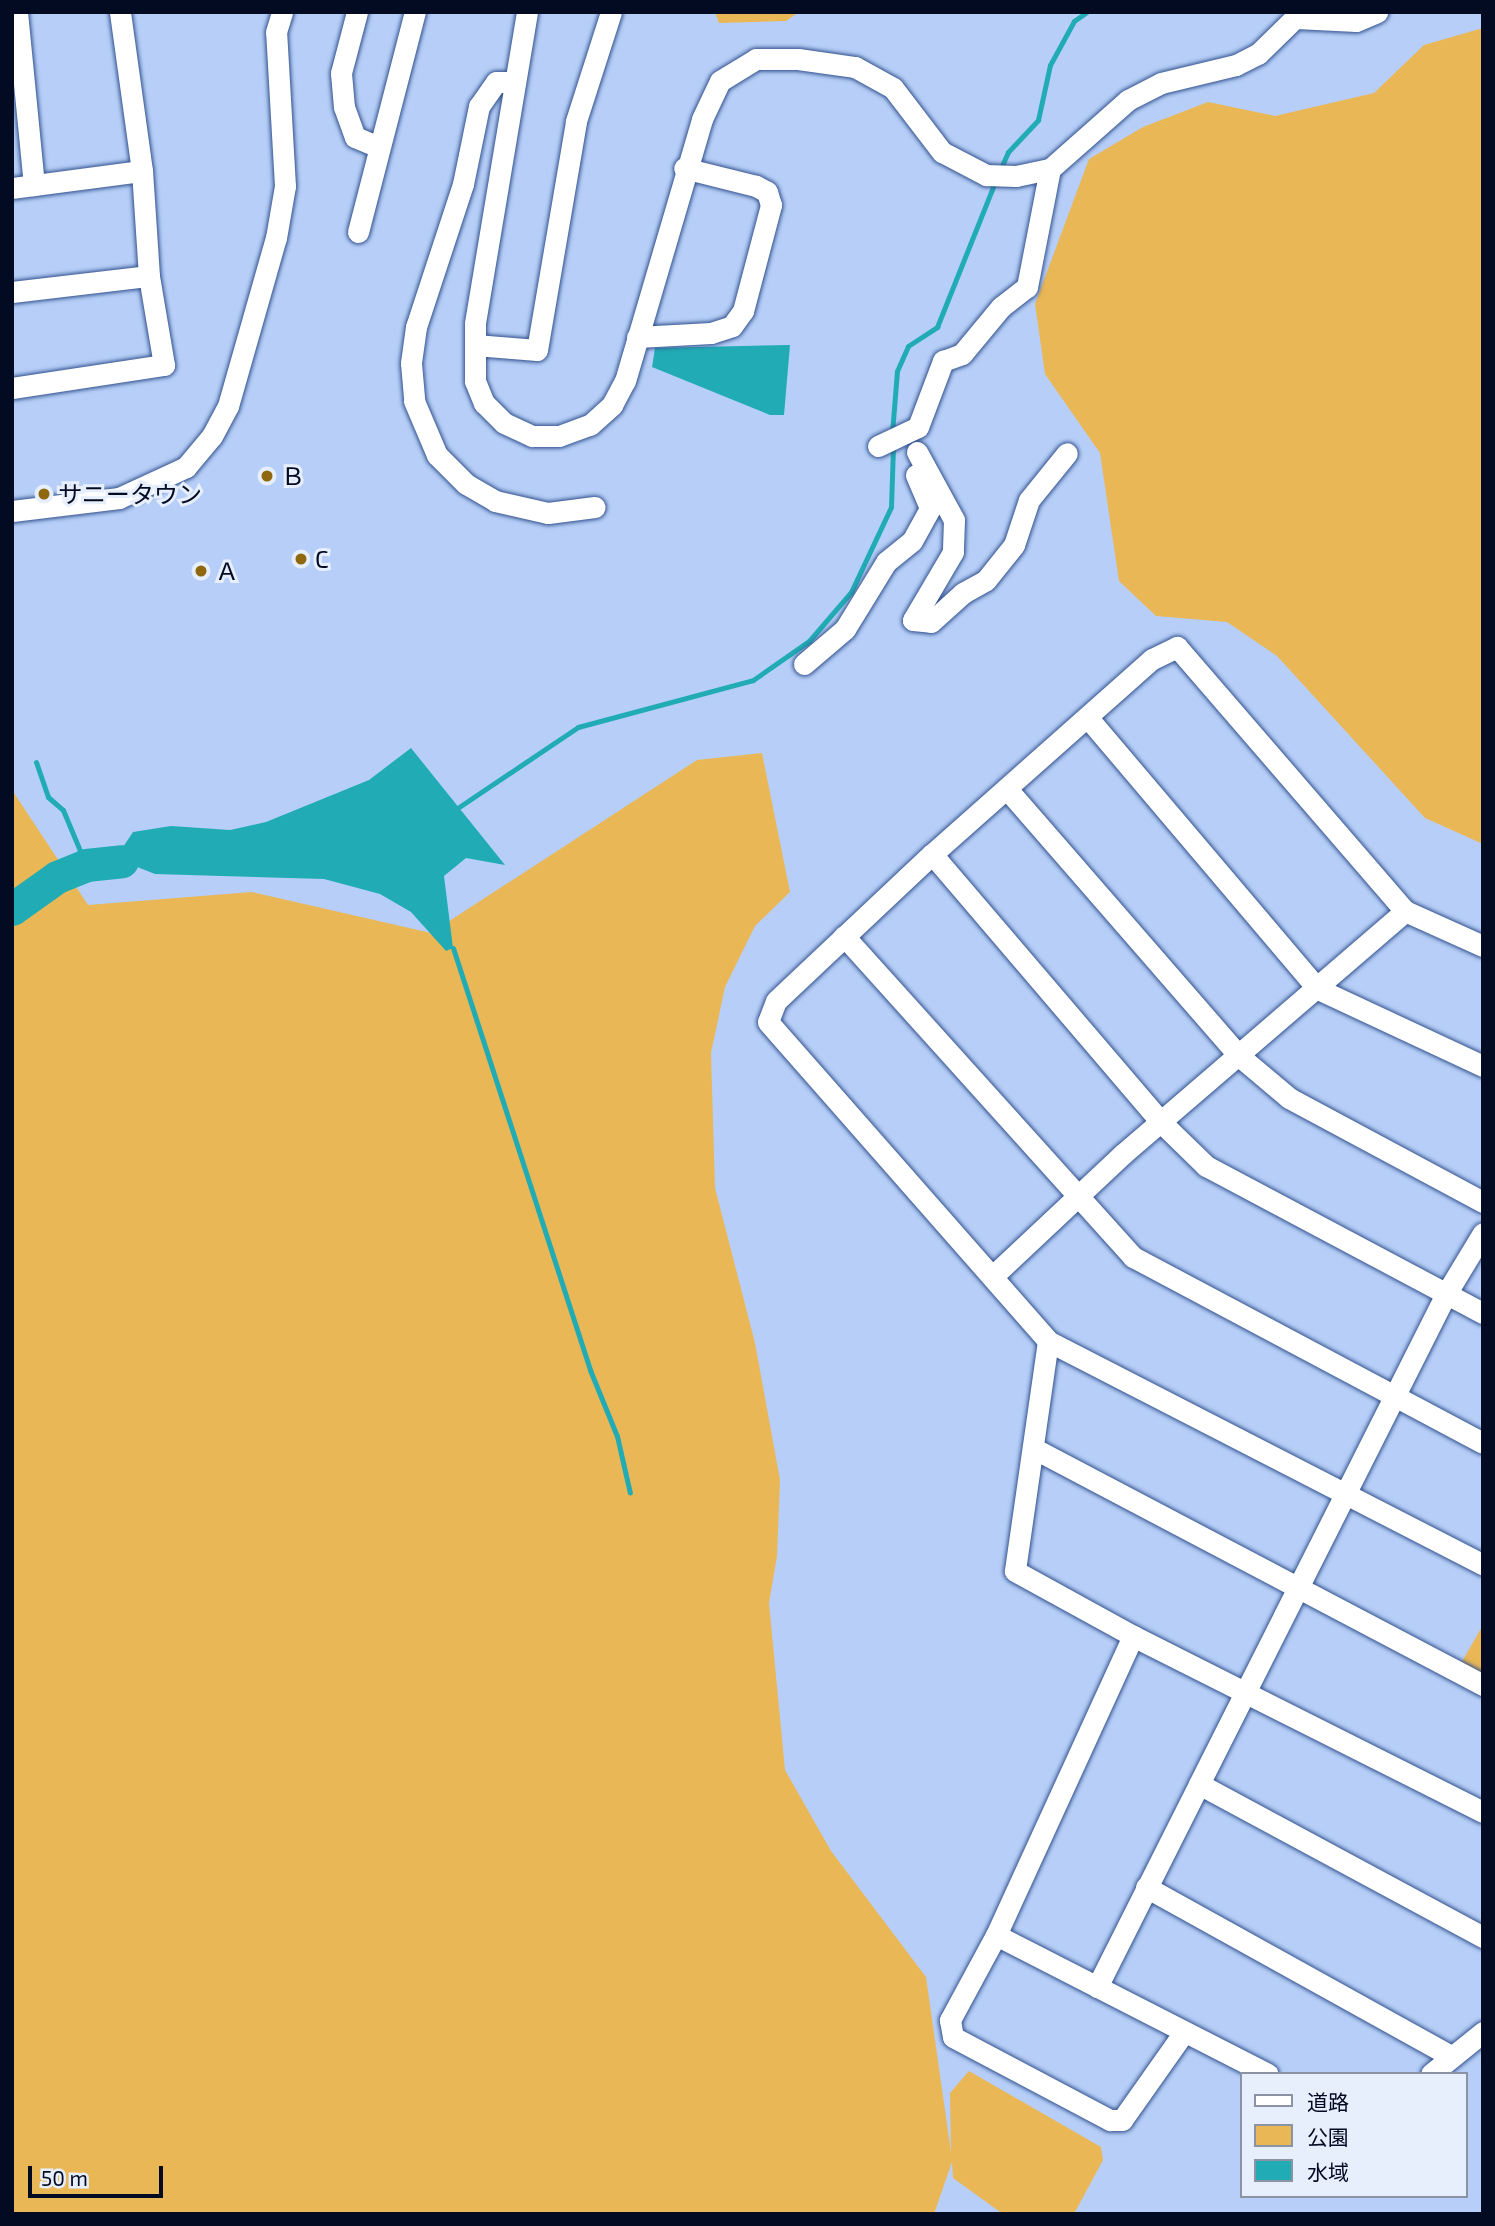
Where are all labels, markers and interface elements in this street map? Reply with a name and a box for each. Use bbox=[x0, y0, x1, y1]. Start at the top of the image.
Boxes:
place label: Ｂ bbox=[281, 462, 305, 490]
marker: Ｂ bbox=[259, 468, 275, 484]
place label: サニータウン bbox=[58, 480, 202, 508]
marker: サニータウン bbox=[36, 486, 52, 502]
place label: C bbox=[315, 545, 329, 573]
marker: C bbox=[293, 551, 309, 567]
place label: Ａ bbox=[215, 557, 239, 585]
marker: Ａ bbox=[193, 563, 209, 579]
legend bbox=[1240, 2072, 1467, 2198]
text: 道路 bbox=[1307, 2089, 1349, 2114]
text: 公園 bbox=[1307, 2124, 1349, 2149]
scale bar bbox=[32, 2152, 166, 2196]
text: 水域 bbox=[1307, 2159, 1349, 2184]
text: 50 m bbox=[41, 2165, 88, 2190]

